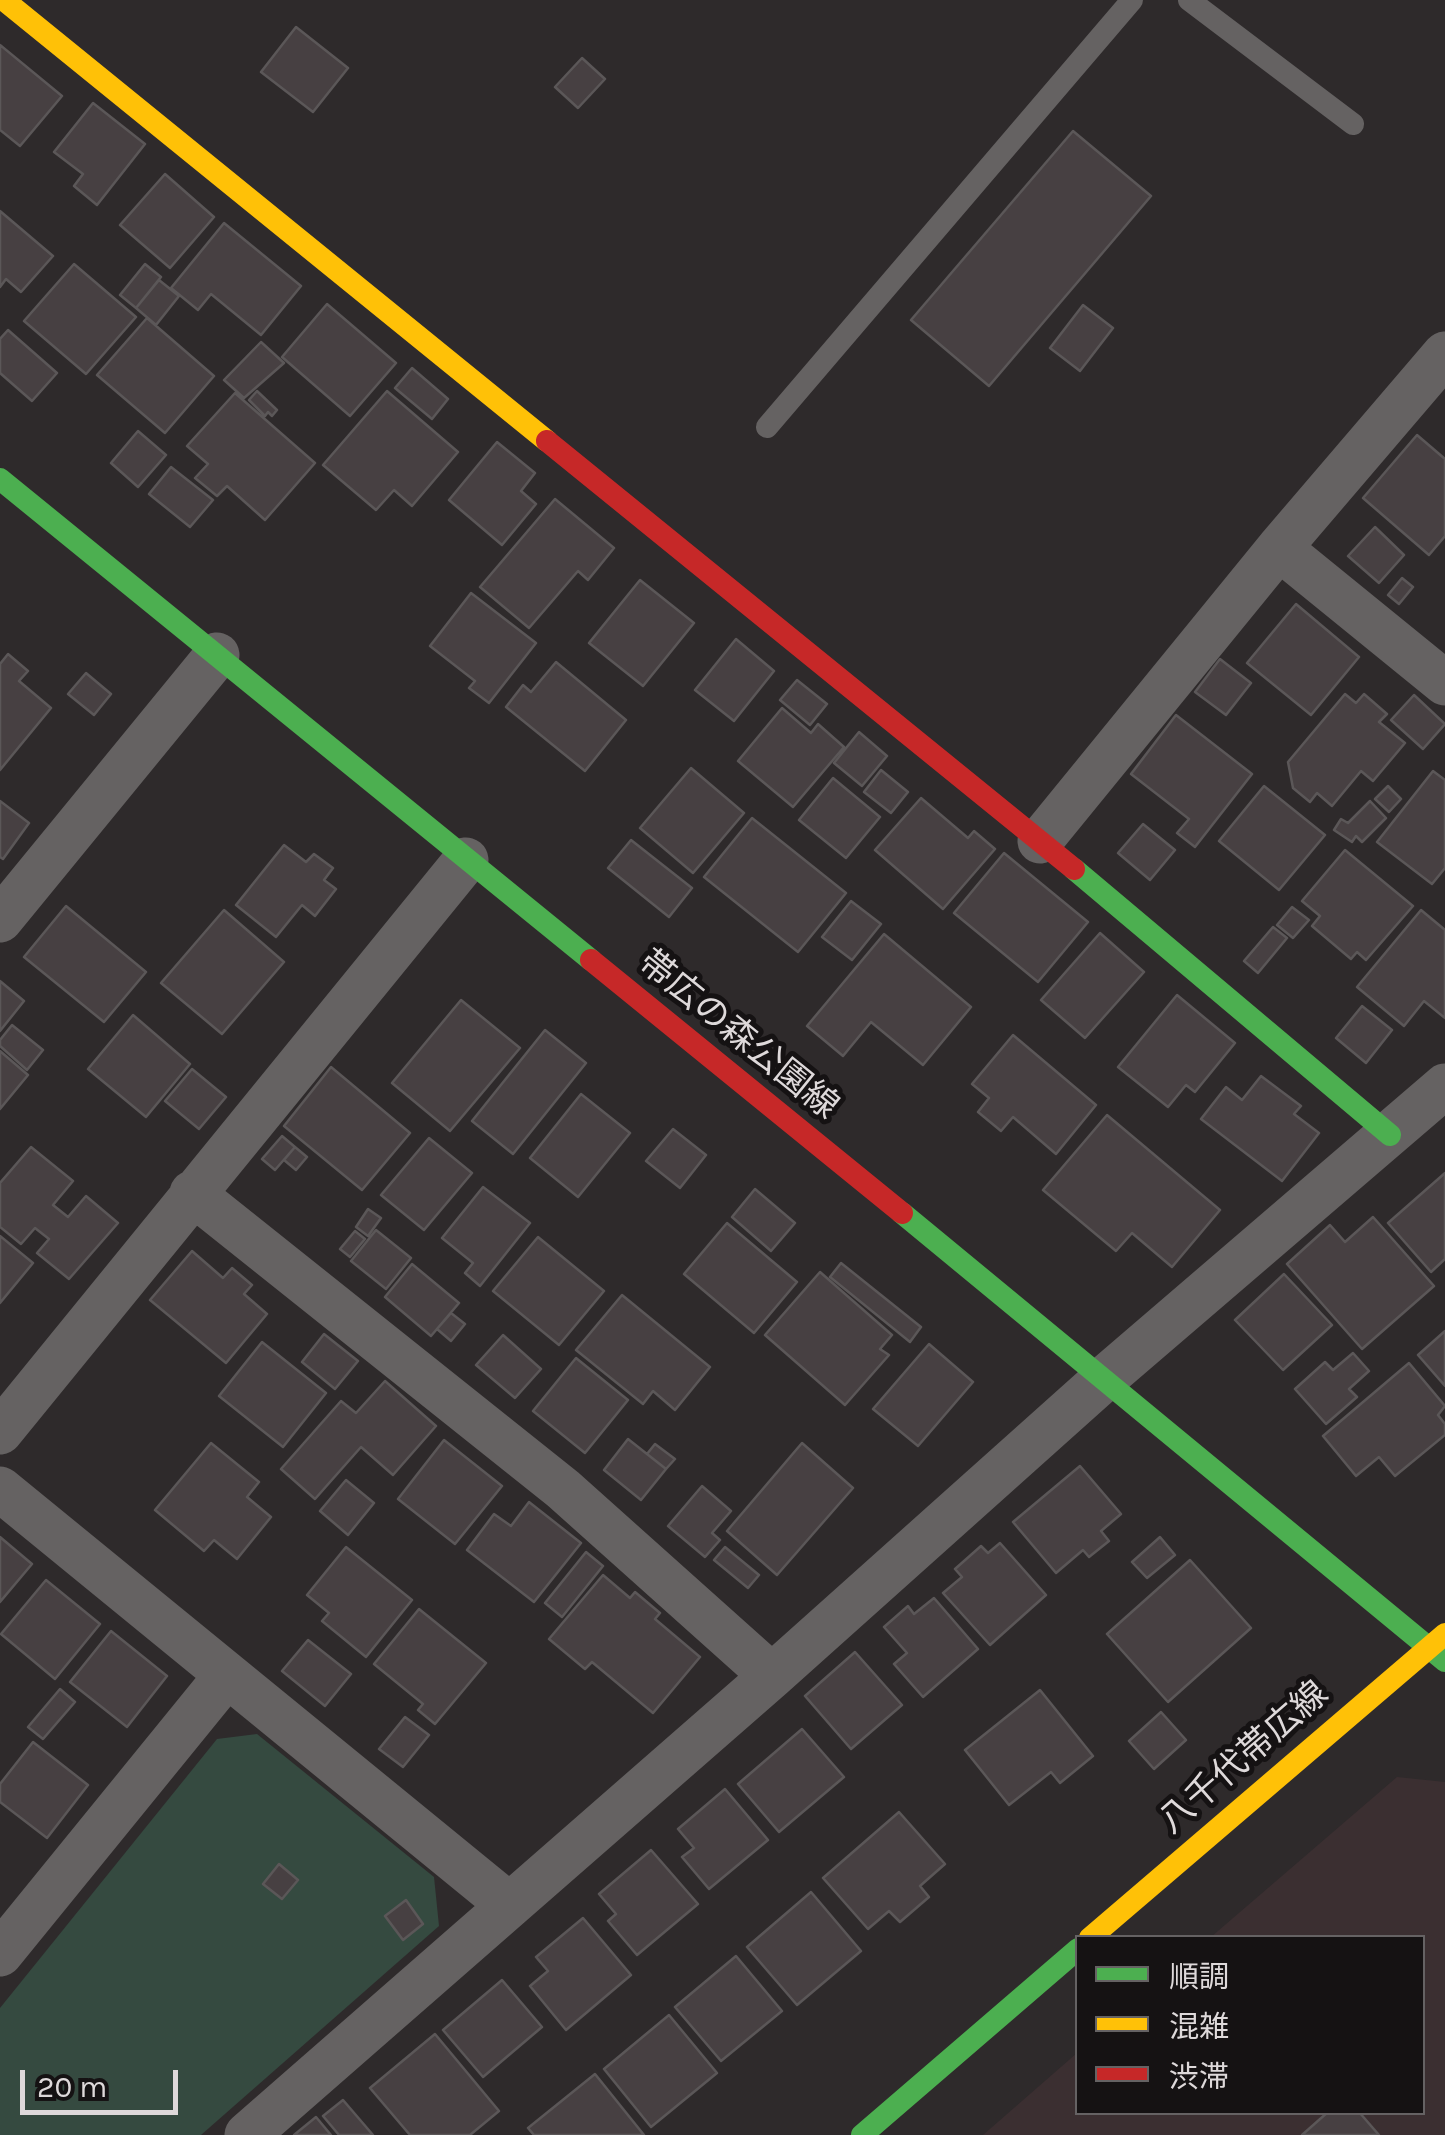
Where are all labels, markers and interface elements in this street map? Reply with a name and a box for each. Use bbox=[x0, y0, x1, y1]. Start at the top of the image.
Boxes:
street label: 帯広の森公園線 bbox=[630, 942, 846, 1128]
street label: 八千代帯広線 bbox=[1151, 1673, 1337, 1843]
legend bbox=[1075, 1935, 1425, 2115]
text: 順調 bbox=[1169, 1959, 1229, 1995]
text: 混雑 bbox=[1169, 2009, 1229, 2045]
scale bar bbox=[25, 2050, 182, 2112]
text: 渋滞 bbox=[1169, 2059, 1229, 2095]
text: 20 m bbox=[37, 2069, 107, 2105]

